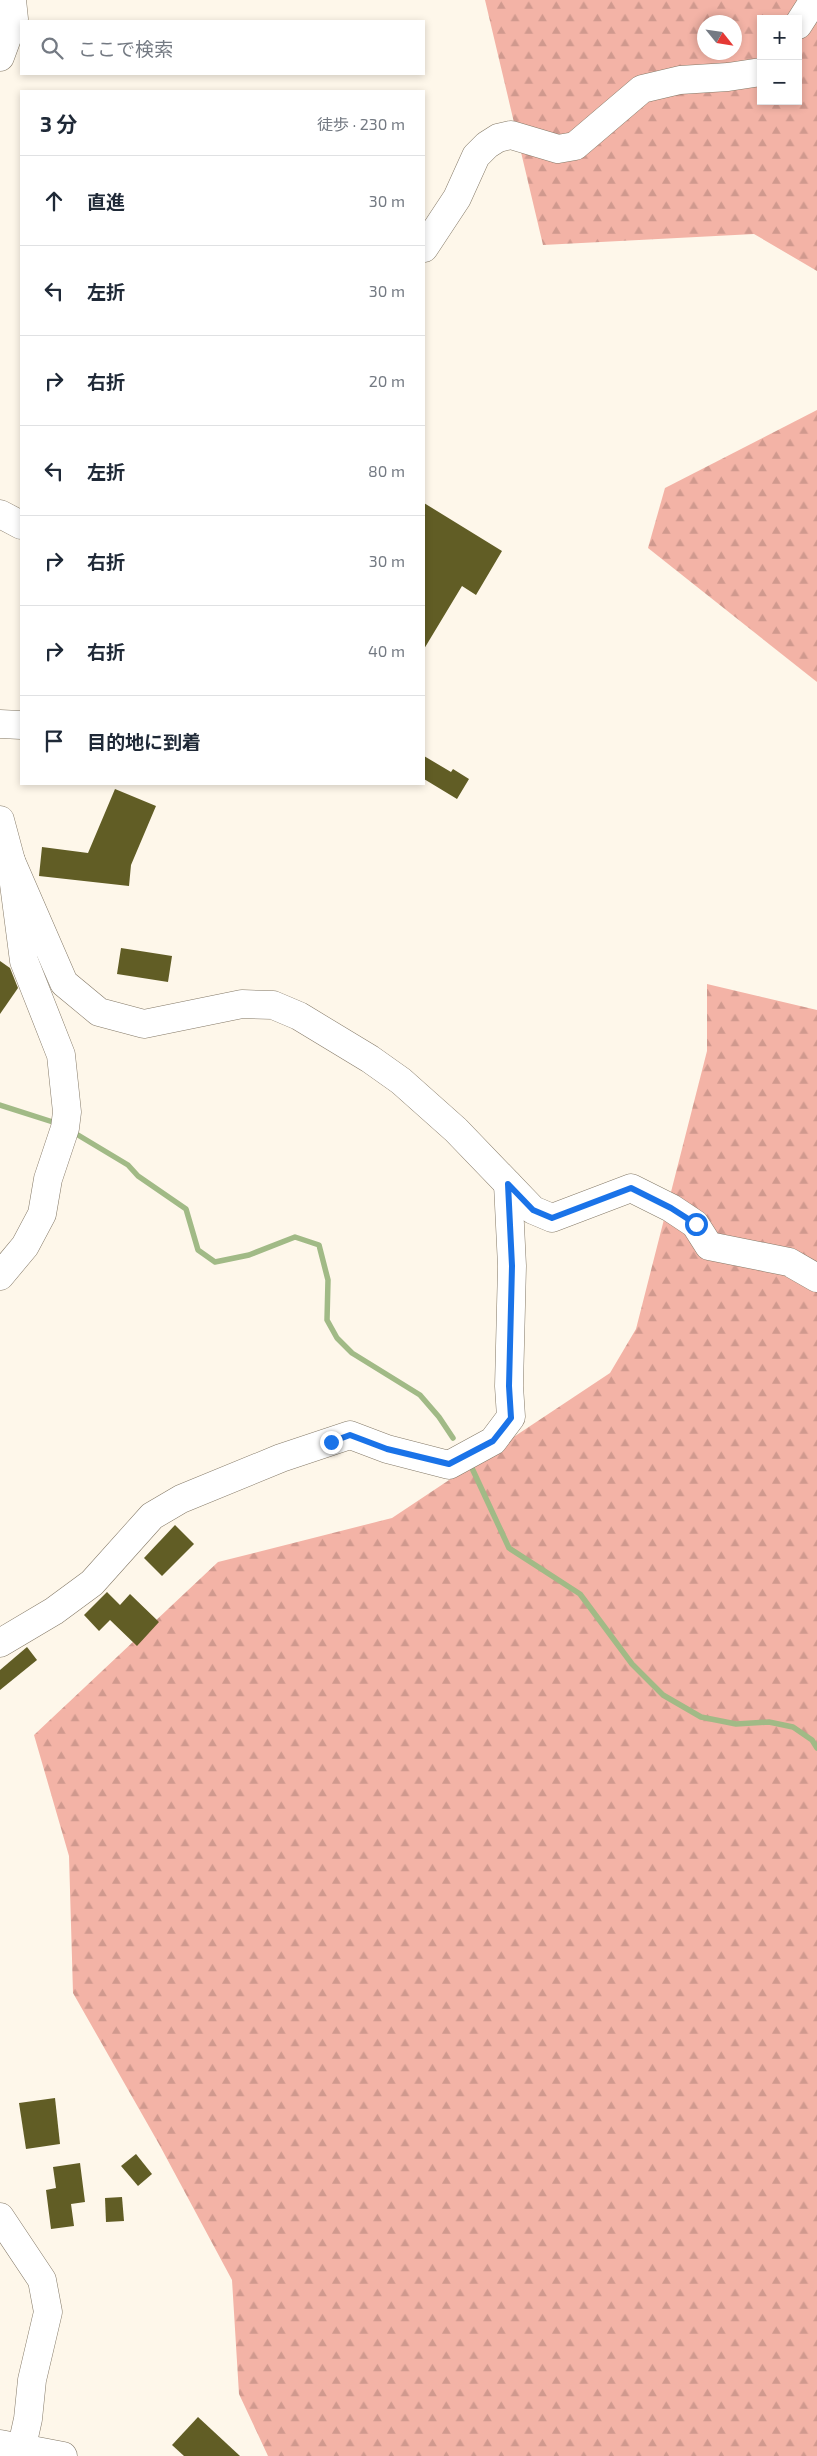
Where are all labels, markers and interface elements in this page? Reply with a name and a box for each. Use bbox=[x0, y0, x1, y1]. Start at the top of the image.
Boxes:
north arrow bbox=[697, 15, 742, 60]
map controls bbox=[757, 15, 802, 105]
button: + bbox=[757, 15, 802, 60]
search box bbox=[20, 20, 425, 75]
icon: search bbox=[38, 34, 66, 62]
text: ここで検索 bbox=[78, 37, 173, 60]
button: − bbox=[757, 60, 802, 105]
text: 3 分 bbox=[40, 111, 77, 136]
text: 徒歩 · 230 m bbox=[317, 114, 405, 133]
icon: ahead bbox=[40, 187, 68, 215]
text: 直進 bbox=[87, 190, 125, 213]
text: 30 m bbox=[369, 191, 405, 210]
icon: left bbox=[40, 277, 68, 305]
text: 左折 bbox=[87, 280, 125, 303]
text: 30 m bbox=[369, 281, 405, 300]
icon: right bbox=[40, 367, 68, 395]
text: 右折 bbox=[87, 370, 125, 393]
text: 20 m bbox=[369, 371, 405, 390]
icon: left bbox=[40, 457, 68, 485]
text: 左折 bbox=[87, 460, 125, 483]
text: 80 m bbox=[368, 461, 405, 480]
icon: right bbox=[40, 547, 68, 575]
text: 右折 bbox=[87, 550, 125, 573]
text: 30 m bbox=[369, 551, 405, 570]
icon: right bbox=[40, 637, 68, 665]
text: 右折 bbox=[87, 640, 125, 663]
text: 40 m bbox=[368, 641, 405, 660]
icon: arrive bbox=[40, 727, 68, 755]
text: 目的地に到着 bbox=[87, 730, 201, 753]
route start bbox=[685, 1213, 708, 1236]
route end bbox=[320, 1431, 343, 1454]

